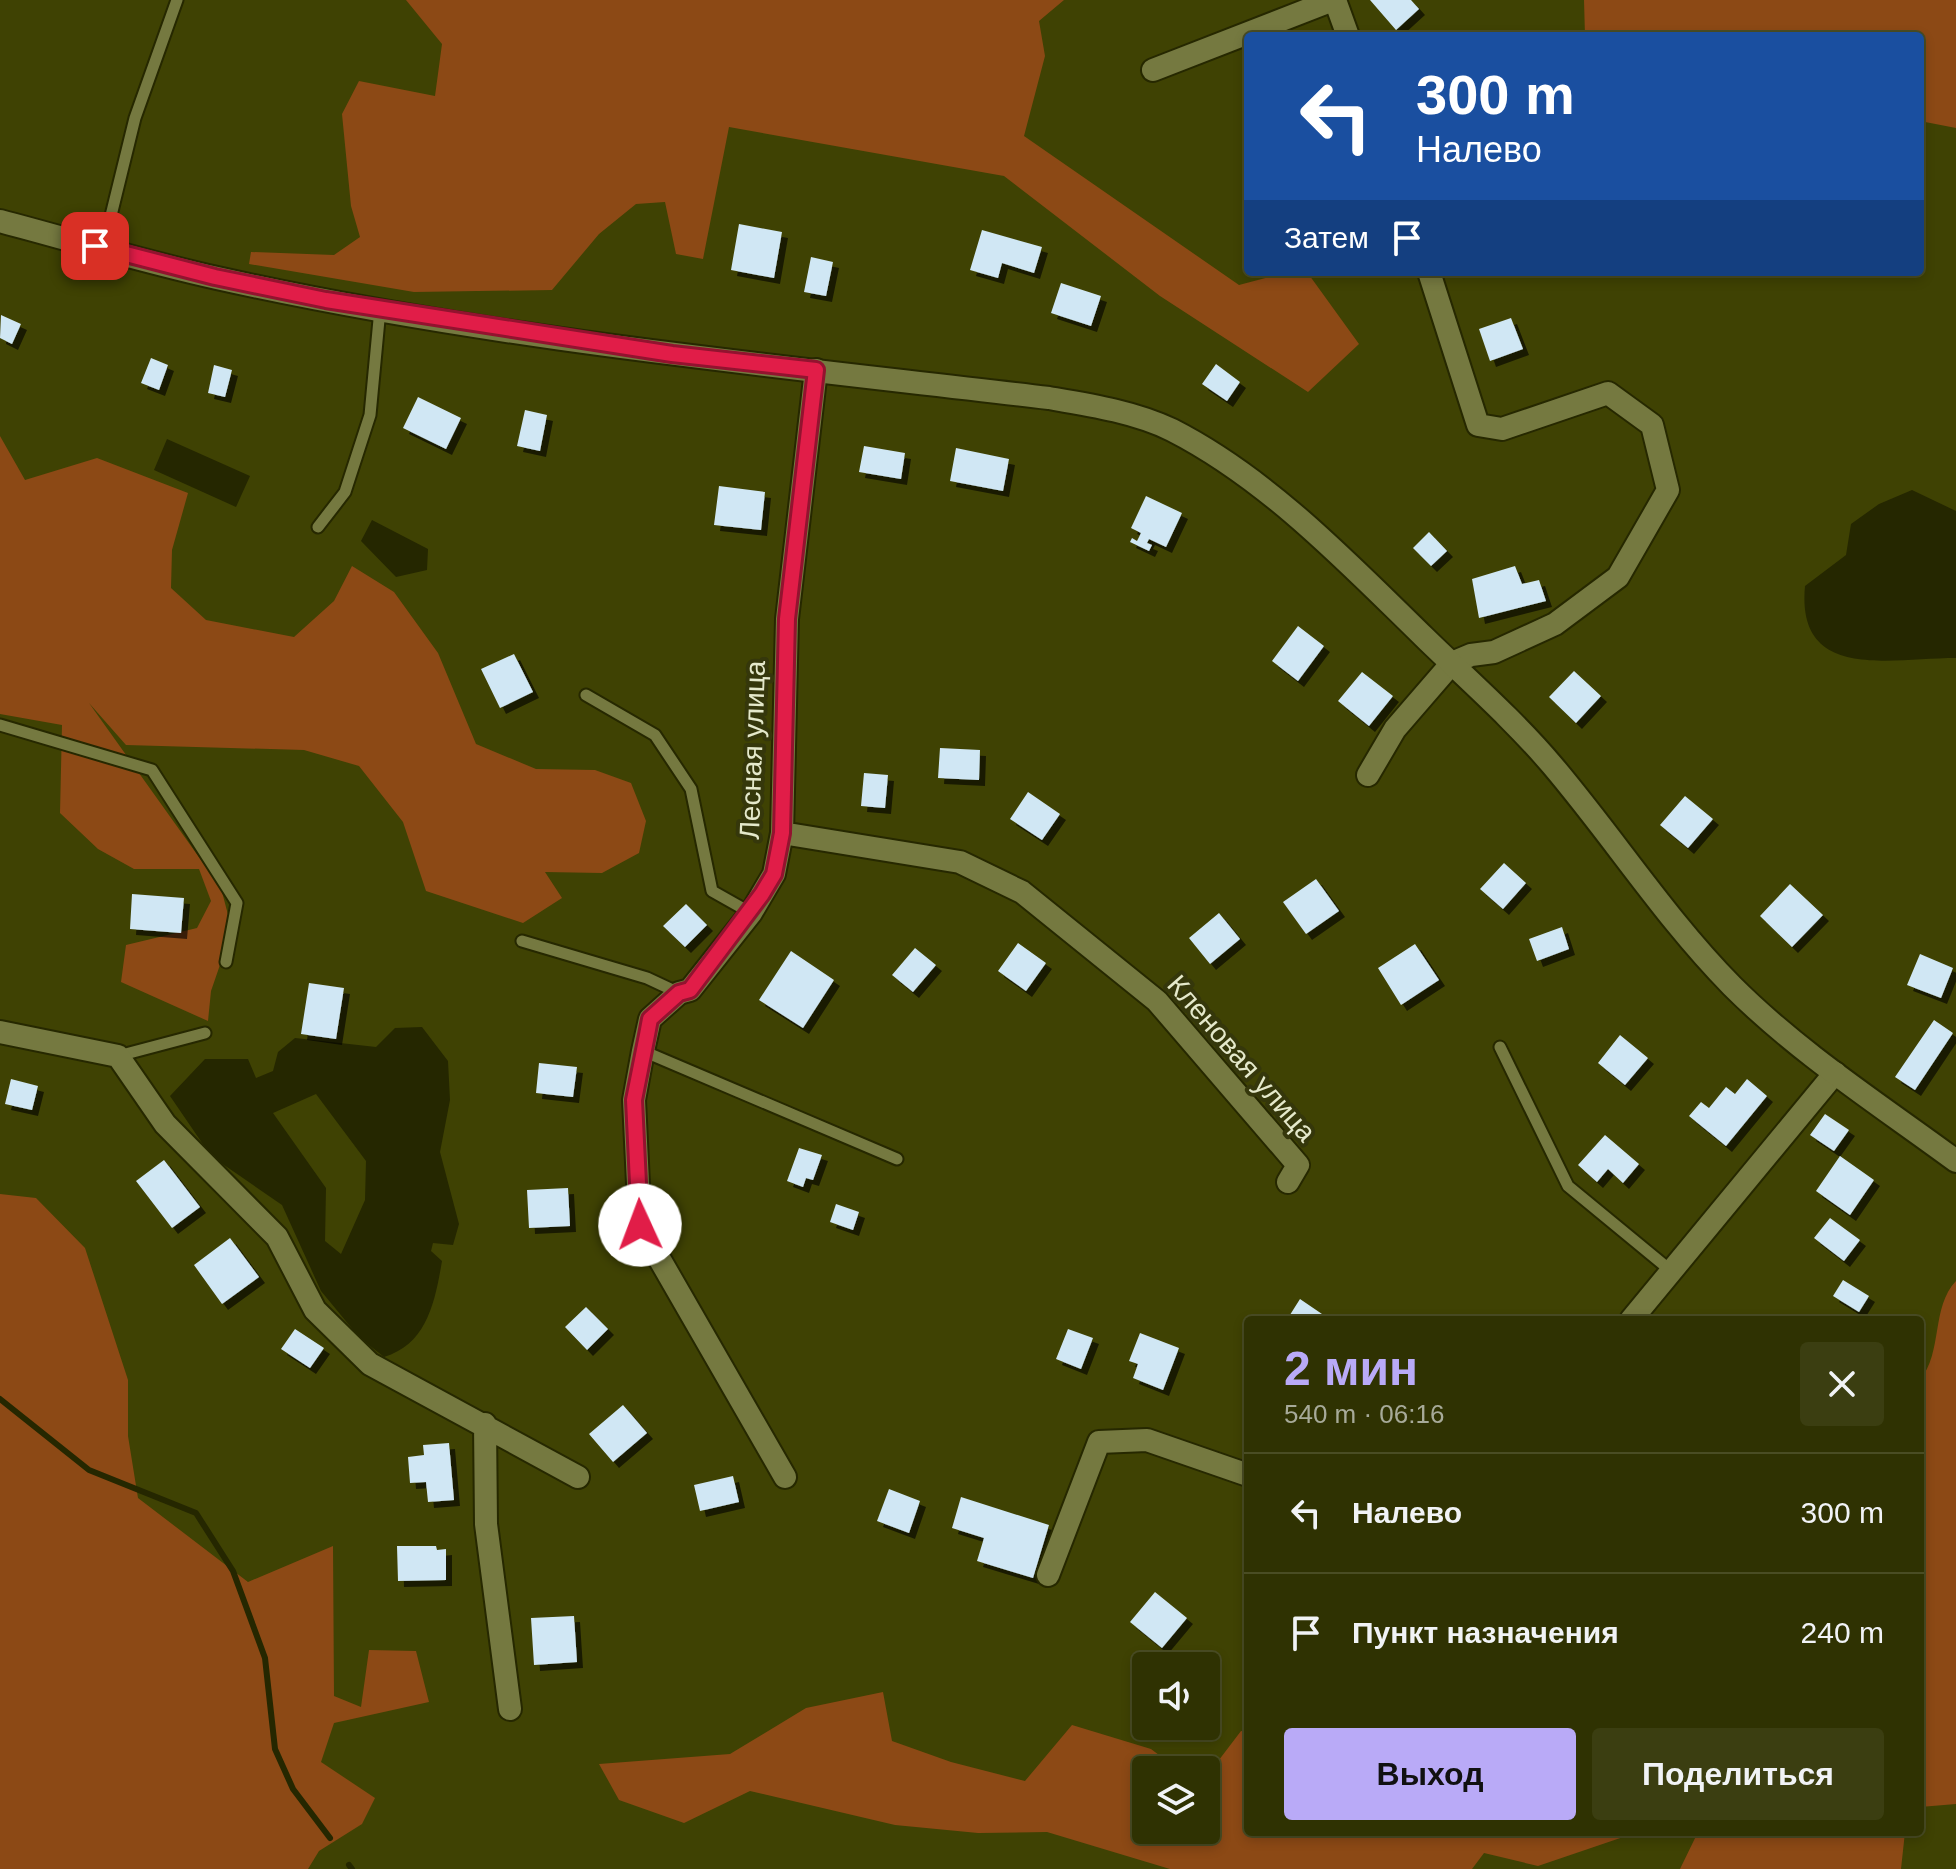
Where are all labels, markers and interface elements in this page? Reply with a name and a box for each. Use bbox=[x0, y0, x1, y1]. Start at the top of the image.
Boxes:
text: 300 m bbox=[1416, 63, 1575, 126]
icon: left bbox=[1284, 64, 1388, 168]
text: Налево bbox=[1416, 129, 1542, 170]
pin bbox=[61, 212, 129, 280]
icon: arrive bbox=[1385, 216, 1429, 260]
text: Затем bbox=[1284, 221, 1369, 254]
icon: arrive bbox=[73, 224, 117, 268]
street label: Лесная улица bbox=[734, 660, 771, 840]
street label: Кленовая улица bbox=[1161, 969, 1322, 1148]
position arrow bbox=[598, 1183, 682, 1267]
text: 2 мин bbox=[1284, 1342, 1418, 1395]
button: close bbox=[1800, 1342, 1884, 1426]
text: 540 m · 06:16 bbox=[1284, 1399, 1444, 1429]
icon: left bbox=[1284, 1491, 1328, 1535]
text: Налево bbox=[1352, 1496, 1462, 1529]
text: 300 m bbox=[1801, 1496, 1884, 1529]
icon: arrive bbox=[1284, 1611, 1328, 1655]
text: Пункт назначения bbox=[1352, 1616, 1619, 1649]
text: 240 m bbox=[1801, 1616, 1884, 1649]
map controls bbox=[1132, 1652, 1220, 1844]
button: sound bbox=[1132, 1652, 1220, 1740]
button: Выход bbox=[1284, 1728, 1576, 1820]
button: Поделиться bbox=[1592, 1728, 1884, 1820]
button: layers bbox=[1132, 1756, 1220, 1844]

